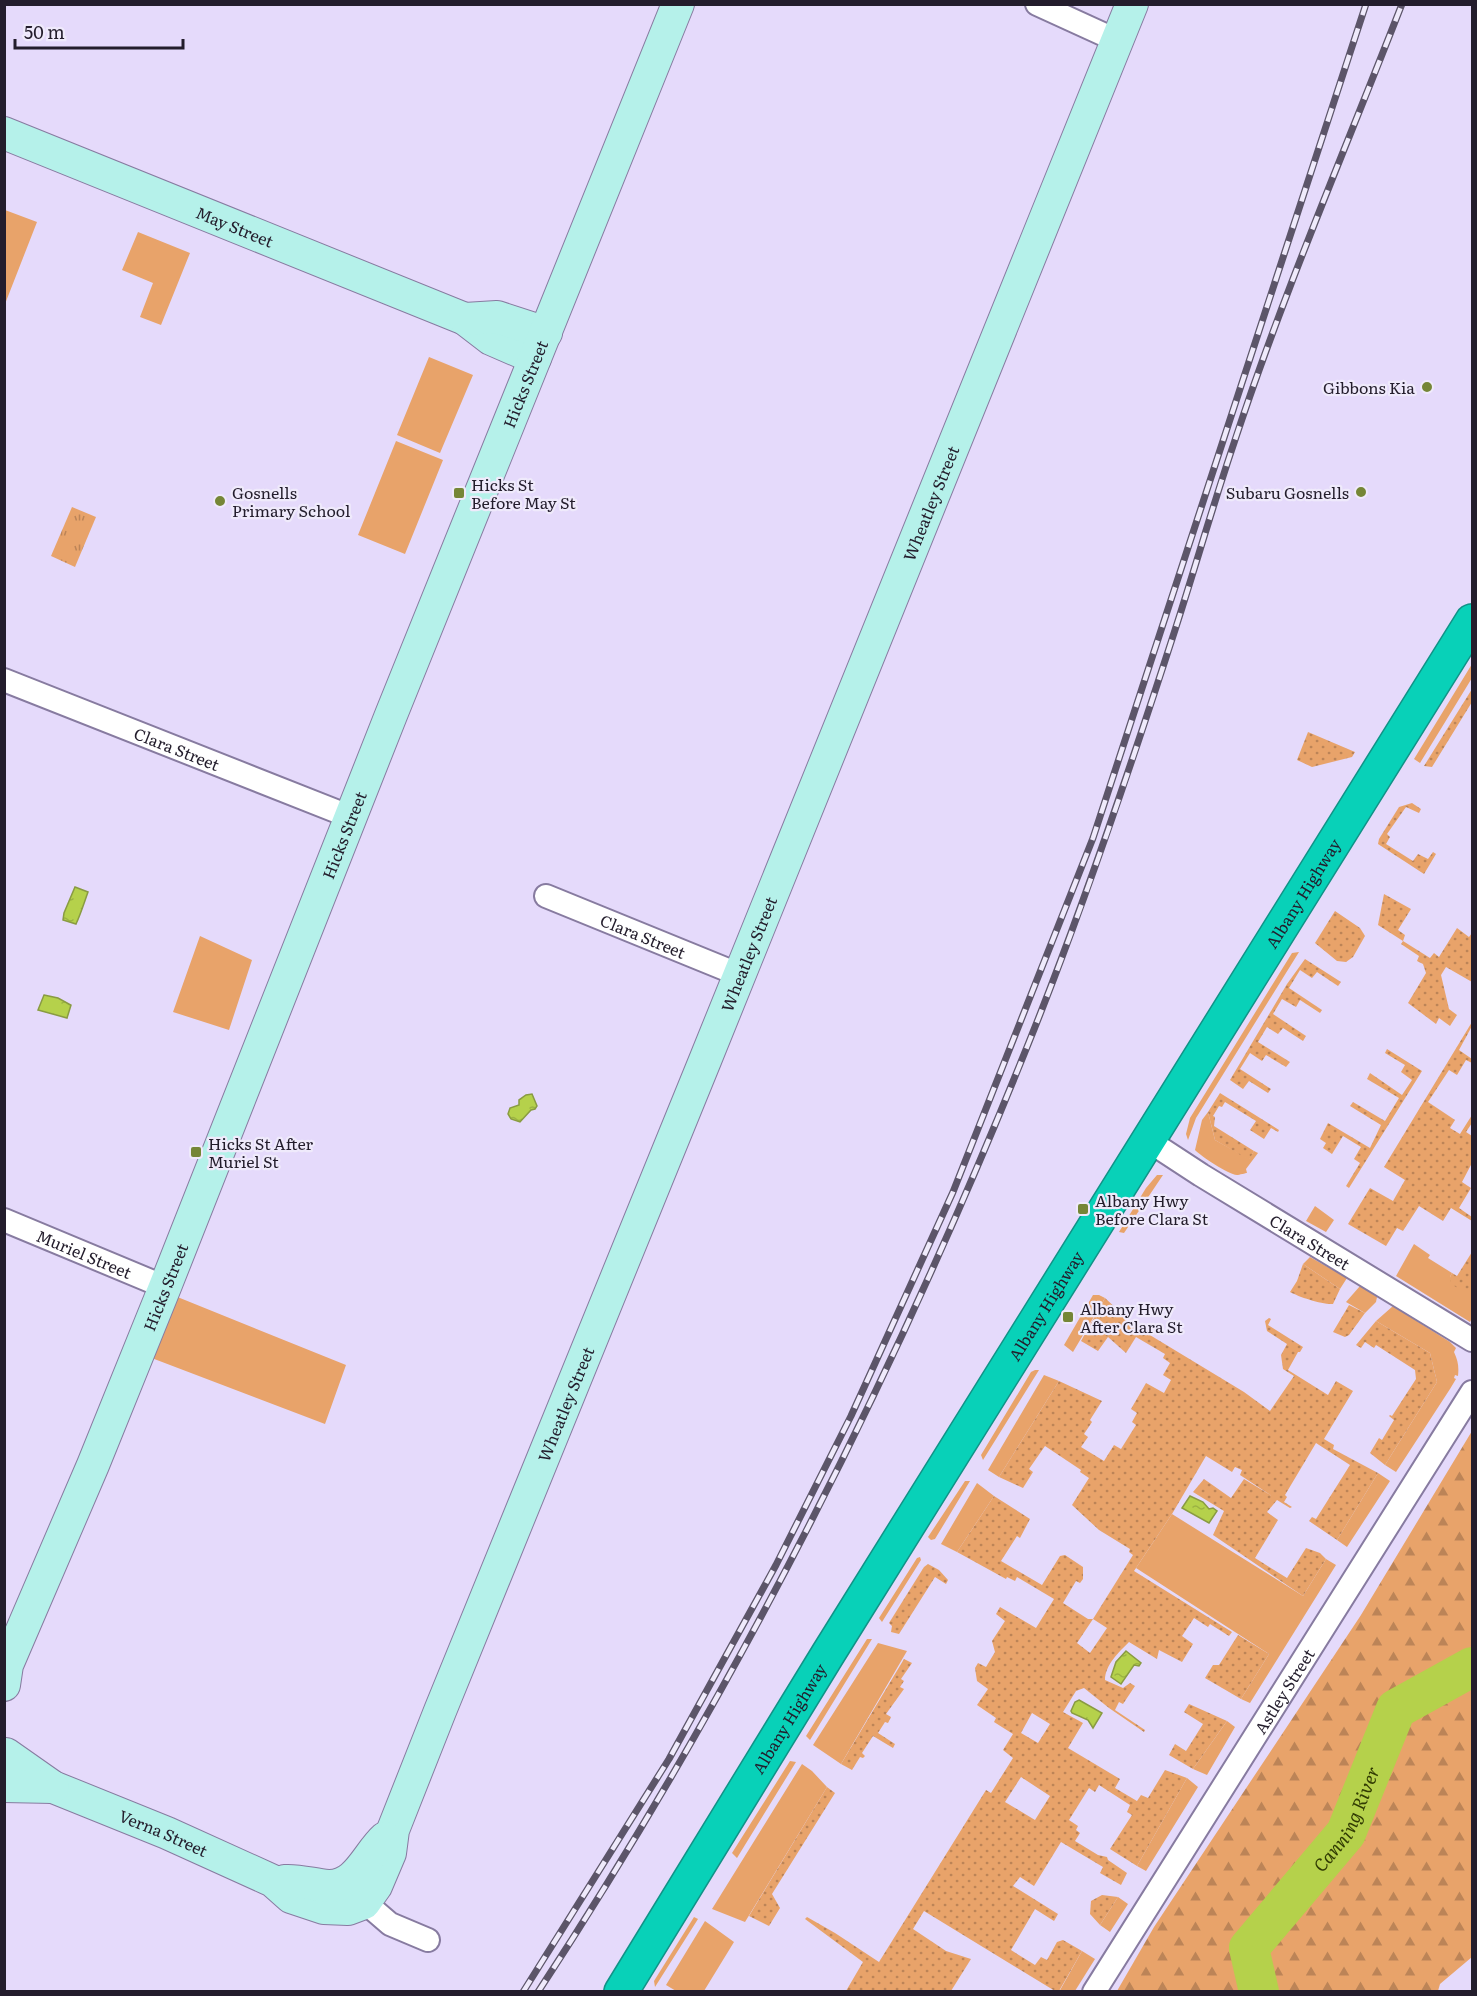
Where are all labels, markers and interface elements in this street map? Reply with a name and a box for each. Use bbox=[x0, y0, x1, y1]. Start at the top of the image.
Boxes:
scale bar bbox=[15, 12, 183, 50]
text: 50 m bbox=[24, 18, 65, 45]
street label: May Street bbox=[193, 200, 278, 253]
street label: Hicks Street bbox=[496, 336, 553, 431]
place label: Gibbons Kia bbox=[1323, 375, 1415, 399]
marker: Gibbons Kia bbox=[1420, 380, 1434, 394]
street label: Wheatley Street bbox=[896, 441, 965, 564]
place label: Hicks St Before May St bbox=[471, 472, 576, 514]
place label: Gosnells Primary School bbox=[232, 480, 350, 522]
place label: Subaru Gosnells bbox=[1226, 480, 1349, 504]
marker: Subaru Gosnells bbox=[1354, 485, 1368, 499]
marker: Hicks St Before May St bbox=[452, 486, 466, 500]
marker: Gosnells Primary School bbox=[213, 494, 227, 508]
street label: Clara Street bbox=[131, 721, 224, 776]
street label: Hicks Street bbox=[315, 787, 372, 882]
street label: Albany Highway bbox=[1259, 833, 1346, 953]
street label: Wheatley Street bbox=[714, 892, 782, 1015]
street label: Clara Street bbox=[597, 907, 690, 964]
place label: Hicks St After Muriel St bbox=[208, 1131, 314, 1173]
marker: Hicks St After Muriel St bbox=[189, 1145, 203, 1159]
place label: Albany Hwy Before Clara St bbox=[1095, 1188, 1209, 1230]
marker: Albany Hwy Before Clara St bbox=[1076, 1202, 1090, 1216]
street label: Clara Street bbox=[1265, 1208, 1355, 1275]
street label: Muriel Street bbox=[33, 1223, 136, 1284]
street label: Hicks Street bbox=[137, 1239, 193, 1334]
street label: Albany Highway bbox=[1002, 1245, 1089, 1365]
place label: Albany Hwy After Clara St bbox=[1080, 1296, 1183, 1338]
marker: Albany Hwy After Clara St bbox=[1061, 1310, 1075, 1324]
street label: Wheatley Street bbox=[531, 1342, 599, 1465]
street label: Astley Street bbox=[1248, 1643, 1320, 1738]
street label: Albany Highway bbox=[746, 1658, 832, 1778]
water label: Canning River bbox=[1306, 1762, 1385, 1877]
street label: Verna Street bbox=[116, 1803, 212, 1862]

